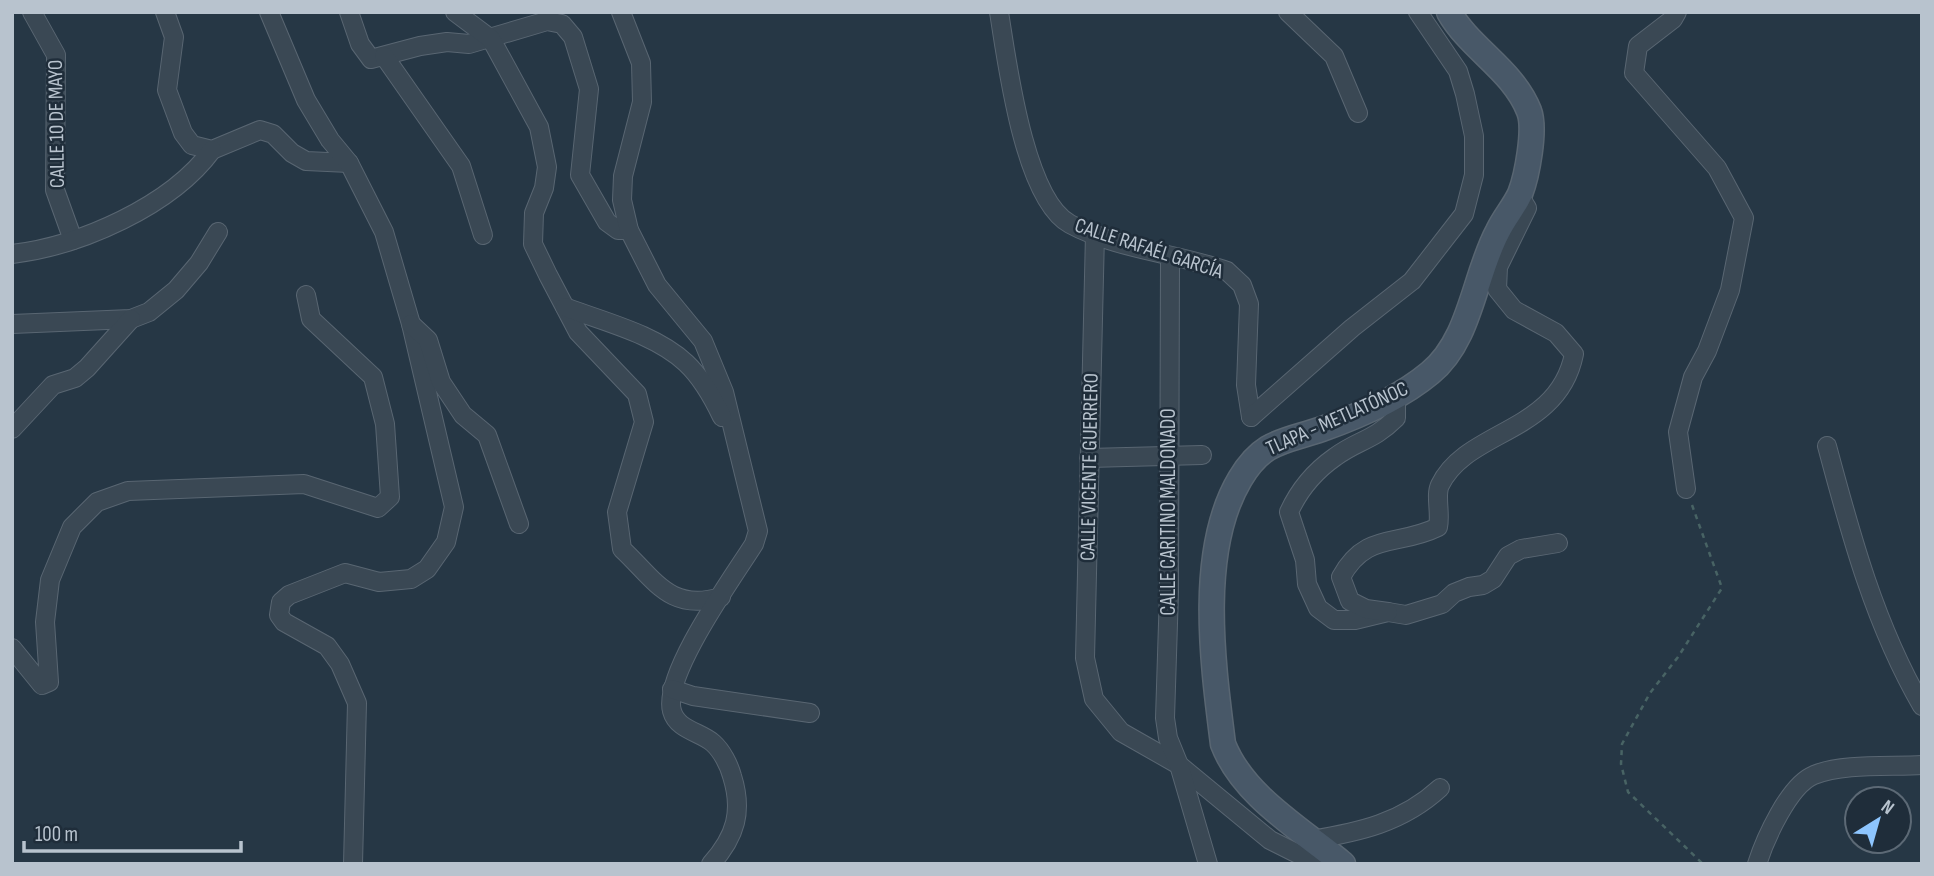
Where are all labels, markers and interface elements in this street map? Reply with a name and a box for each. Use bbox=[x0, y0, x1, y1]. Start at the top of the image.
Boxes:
street label: CALLE 10 DE MAYO bbox=[43, 60, 70, 188]
street label: CALLE RAFAÉL GARCÍA bbox=[1072, 213, 1227, 285]
street label: CALLE VICENTE GUERRERO bbox=[1075, 373, 1104, 561]
street label: TLAPA - METLATÓNOC bbox=[1262, 376, 1412, 461]
street label: CALLE CARITINO MALDONADO bbox=[1156, 408, 1181, 616]
north arrow bbox=[1843, 785, 1913, 855]
text: N bbox=[1876, 795, 1898, 820]
scale bar bbox=[24, 810, 242, 854]
text: 100 m bbox=[35, 822, 78, 847]

